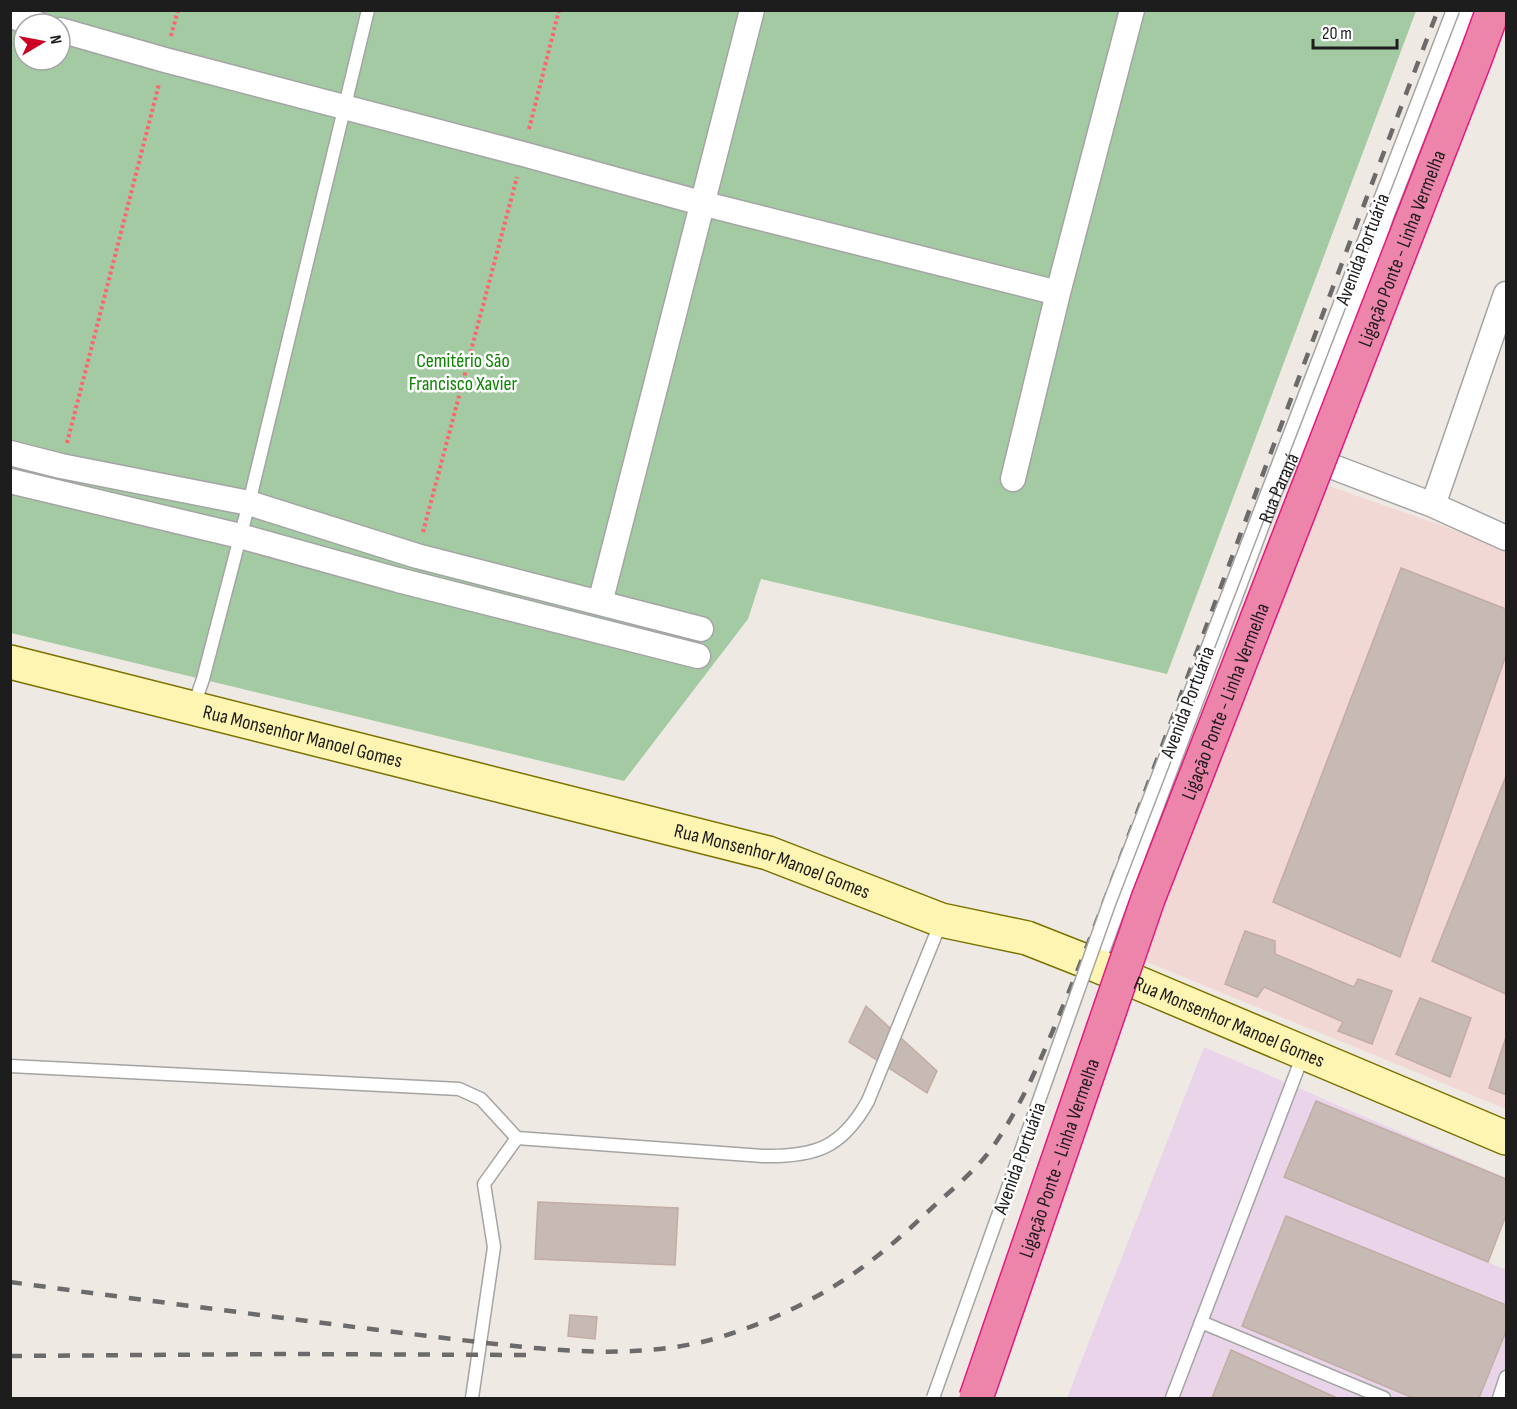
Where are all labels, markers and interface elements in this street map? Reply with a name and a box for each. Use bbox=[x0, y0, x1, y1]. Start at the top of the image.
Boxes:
north arrow bbox=[12, 12, 72, 72]
scale bar bbox=[1313, 12, 1397, 50]
text: 20 m bbox=[1322, 23, 1352, 44]
text: N bbox=[45, 34, 65, 46]
street label: Ligação Ponte - Linha Vermelha bbox=[1353, 147, 1451, 350]
street label: Avenida Portuária bbox=[1330, 190, 1395, 309]
park label: Cemitério São Francisco Xavier bbox=[409, 349, 518, 396]
street label: Rua Paraná bbox=[1254, 450, 1305, 527]
street label: Ligação Ponte - Linha Vermelha bbox=[1177, 600, 1275, 803]
street label: Avenida Portuária bbox=[1155, 643, 1220, 762]
street label: Rua Monsenhor Manoel Gomes bbox=[200, 700, 405, 773]
street label: Rua Monsenhor Manoel Gomes bbox=[672, 819, 873, 904]
street label: Rua Monsenhor Manoel Gomes bbox=[1130, 971, 1328, 1073]
street label: Ligação Ponte - Linha Vermelha bbox=[1014, 1055, 1105, 1261]
street label: Avenida Portuária bbox=[988, 1099, 1051, 1219]

